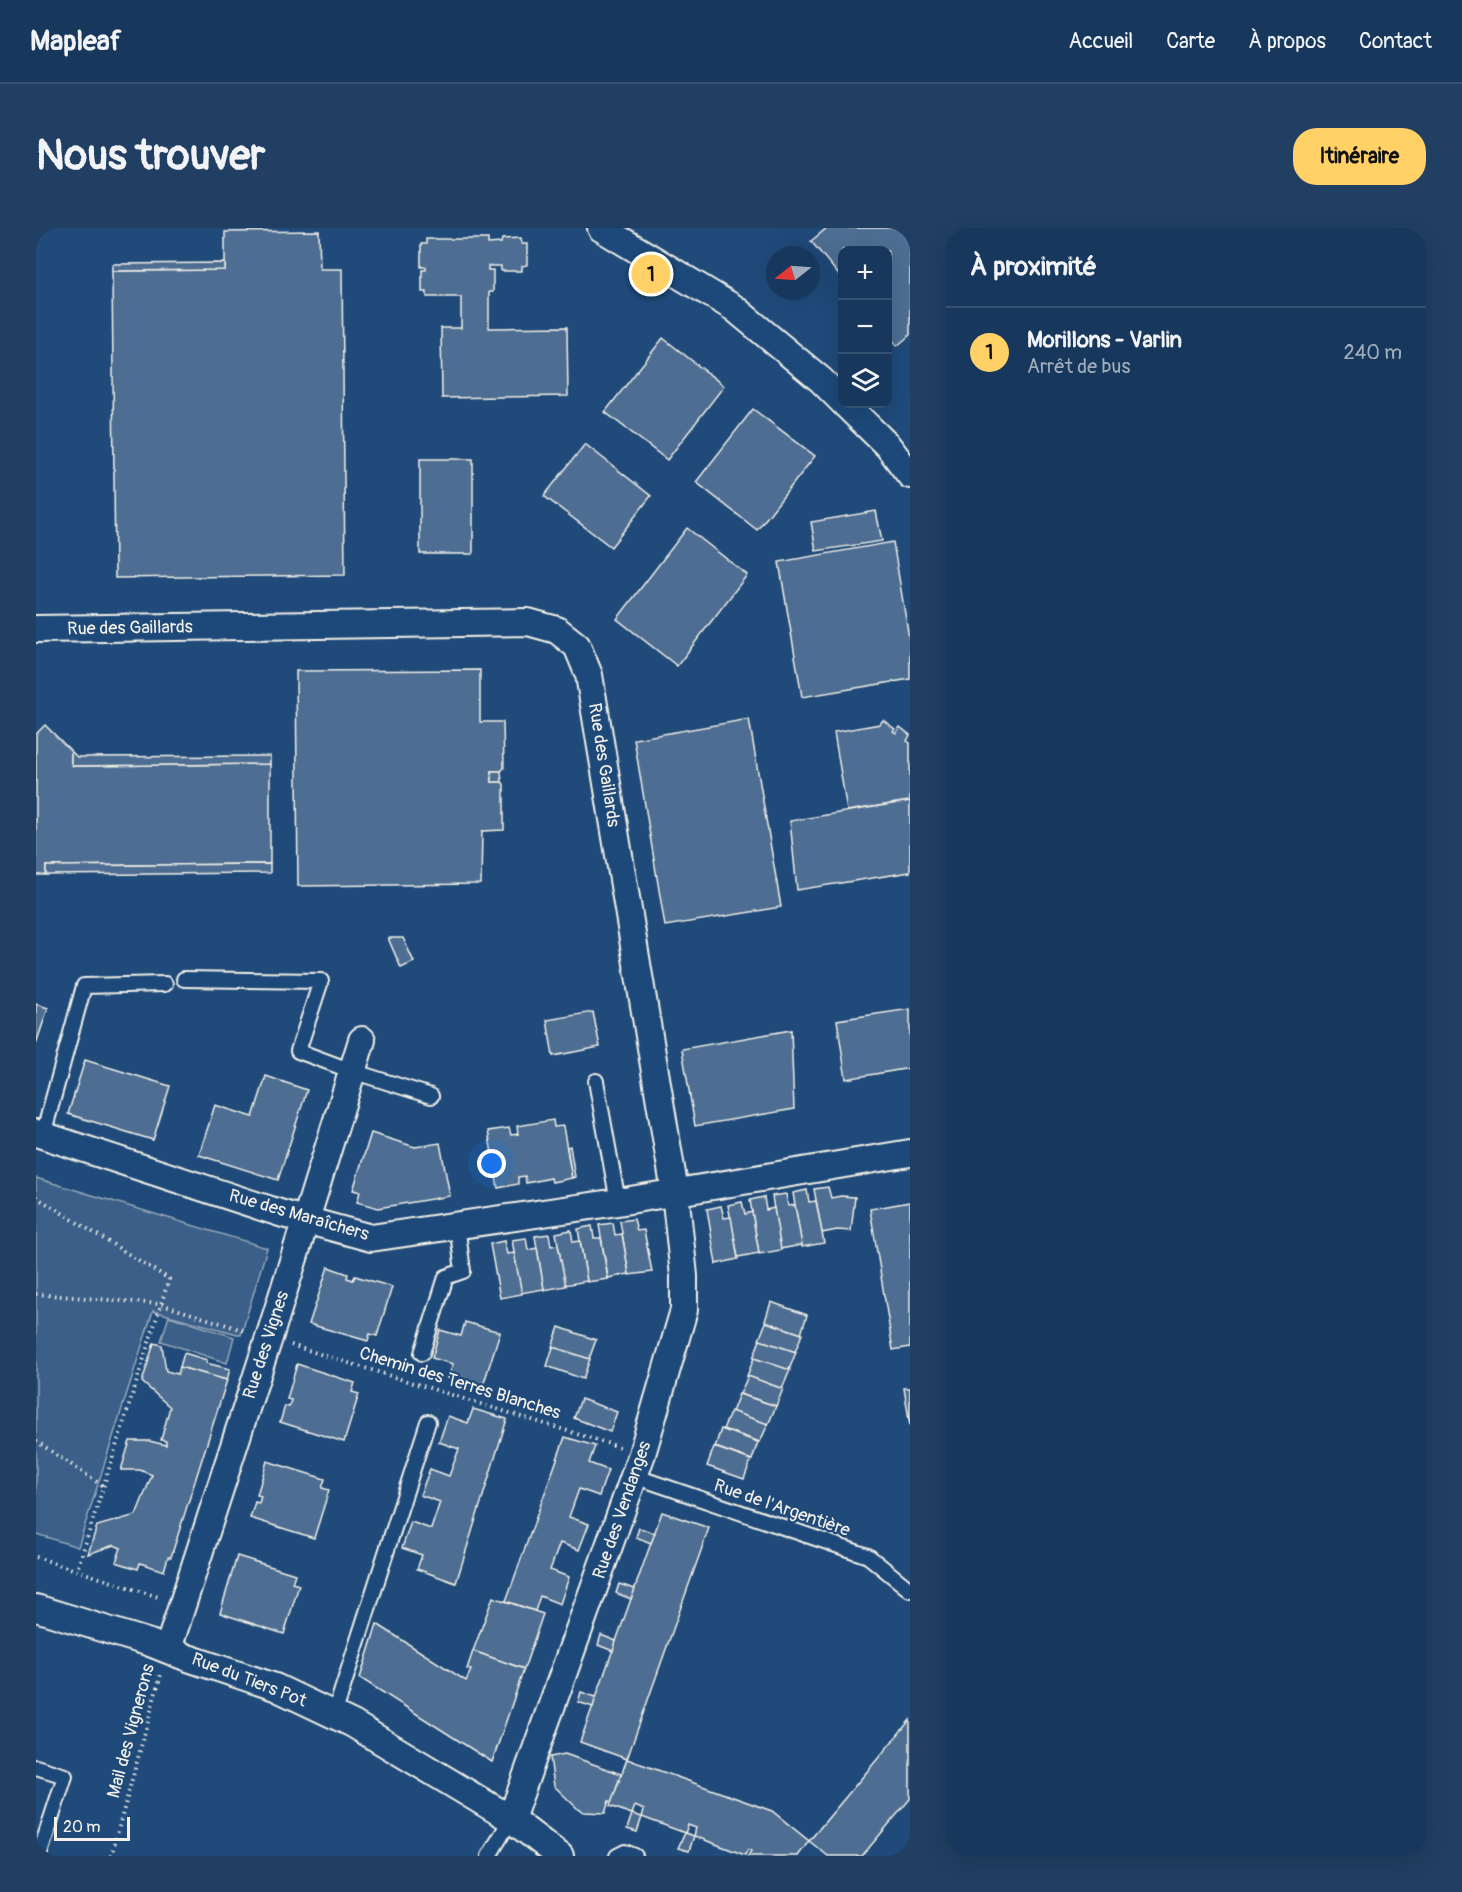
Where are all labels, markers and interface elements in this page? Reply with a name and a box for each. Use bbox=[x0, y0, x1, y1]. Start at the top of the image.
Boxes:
text: Mapleaf bbox=[30, 24, 121, 59]
text: Accueil bbox=[1069, 28, 1133, 55]
text: Carte bbox=[1166, 28, 1215, 55]
text: À propos bbox=[1248, 28, 1326, 55]
text: Contact bbox=[1359, 28, 1432, 55]
button: Itinéraire bbox=[1293, 128, 1426, 185]
text: Nous trouver bbox=[36, 130, 265, 182]
north arrow bbox=[766, 246, 820, 300]
map controls bbox=[838, 246, 892, 408]
button: + bbox=[838, 246, 892, 300]
text: À proximité bbox=[970, 251, 1097, 283]
pin: 1 bbox=[632, 252, 670, 296]
button: − bbox=[838, 300, 892, 354]
text: Morillons - Varlin bbox=[1027, 326, 1182, 354]
text: 1 bbox=[986, 340, 993, 365]
text: 240 m bbox=[1343, 340, 1402, 365]
button: layers bbox=[838, 354, 892, 408]
text: Arrêt de bus bbox=[1027, 354, 1130, 379]
street label: Rue des Gaillards bbox=[67, 615, 193, 641]
street label: Rue des Gaillards bbox=[583, 701, 625, 829]
your location bbox=[477, 1149, 506, 1178]
street label: Rue des Maraîchers bbox=[226, 1184, 372, 1246]
street label: Rue des Vignes bbox=[238, 1288, 294, 1402]
street label: Chemin des Terres Blanches bbox=[357, 1341, 563, 1425]
street label: Rue des Vendanges bbox=[588, 1438, 656, 1582]
street label: Rue de l'Argentière bbox=[711, 1474, 853, 1542]
street label: Rue du Tiers Pot bbox=[188, 1648, 310, 1713]
street label: Mail des Vignerons bbox=[102, 1661, 160, 1801]
scale bar bbox=[54, 1814, 130, 1842]
text: 20 m bbox=[63, 1817, 101, 1837]

